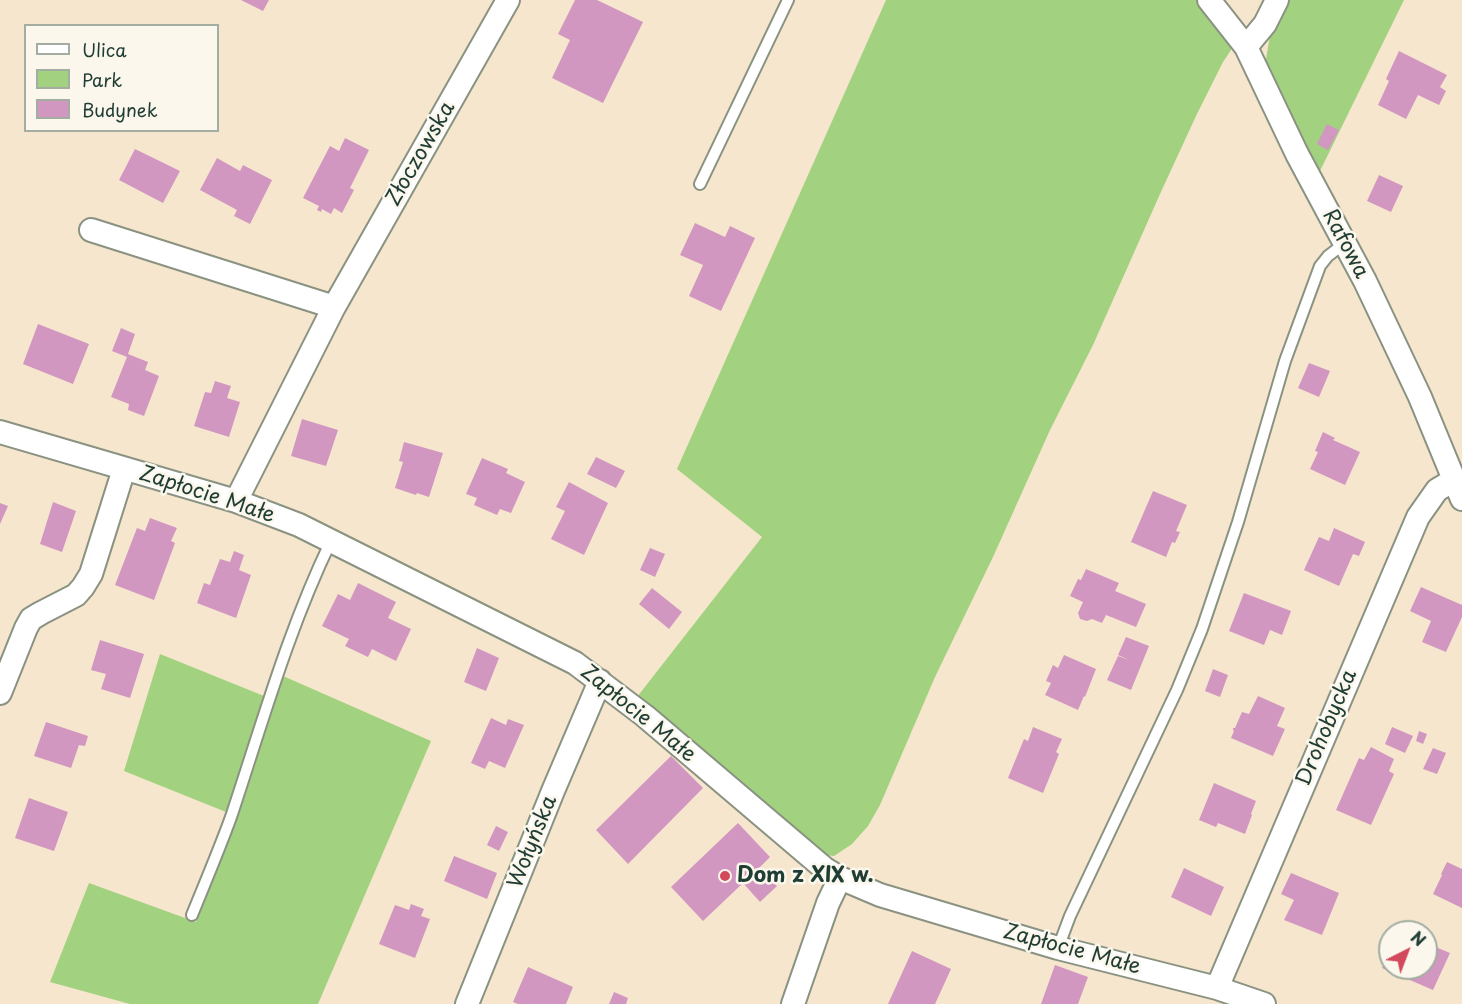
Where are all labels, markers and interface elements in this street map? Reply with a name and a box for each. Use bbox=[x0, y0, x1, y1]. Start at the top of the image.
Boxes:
legend bbox=[24, 24, 219, 132]
text: Ulica bbox=[82, 36, 127, 63]
text: Park bbox=[82, 66, 122, 93]
text: Budynek bbox=[82, 96, 158, 123]
street label: Złoczowska bbox=[381, 97, 461, 211]
street label: Rafowa bbox=[1316, 205, 1374, 283]
street label: Zapłocie Małe bbox=[136, 461, 278, 529]
street label: Zapłocie Małe bbox=[575, 660, 701, 768]
street label: Drohobycka bbox=[1291, 666, 1363, 790]
street label: Wołyńska bbox=[503, 792, 563, 892]
place label: Dom z XIX w. bbox=[737, 863, 874, 889]
marker: Dom z XIX w. bbox=[718, 869, 732, 883]
street label: Zapłocie Małe bbox=[1001, 920, 1143, 980]
north arrow bbox=[1378, 920, 1438, 980]
text: N bbox=[1406, 925, 1431, 951]

